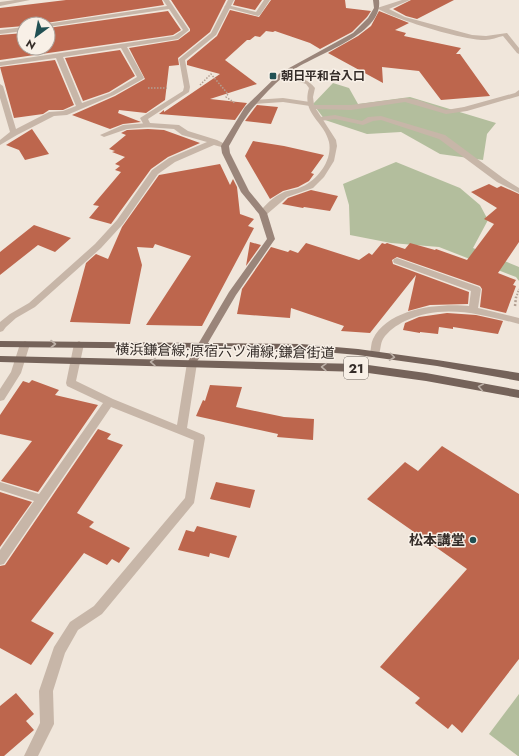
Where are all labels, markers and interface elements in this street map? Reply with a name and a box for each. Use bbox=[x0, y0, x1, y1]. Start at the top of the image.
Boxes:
north arrow bbox=[16, 16, 56, 56]
text: N bbox=[23, 35, 39, 54]
place label: 朝日平和台入口 bbox=[281, 67, 365, 85]
marker: 朝日平和台入口 bbox=[268, 71, 278, 81]
street label: 横浜鎌倉線;原宿六ツ浦線;鎌倉街道 bbox=[115, 339, 335, 363]
one-way arrow bbox=[50, 340, 56, 348]
one-way arrow bbox=[389, 352, 395, 361]
road number: 21 bbox=[344, 357, 368, 379]
one-way arrow bbox=[150, 358, 156, 366]
one-way arrow bbox=[321, 363, 327, 371]
one-way arrow bbox=[478, 383, 484, 392]
place label: 松本講堂 bbox=[409, 530, 465, 550]
marker: 松本講堂 bbox=[468, 535, 478, 545]

